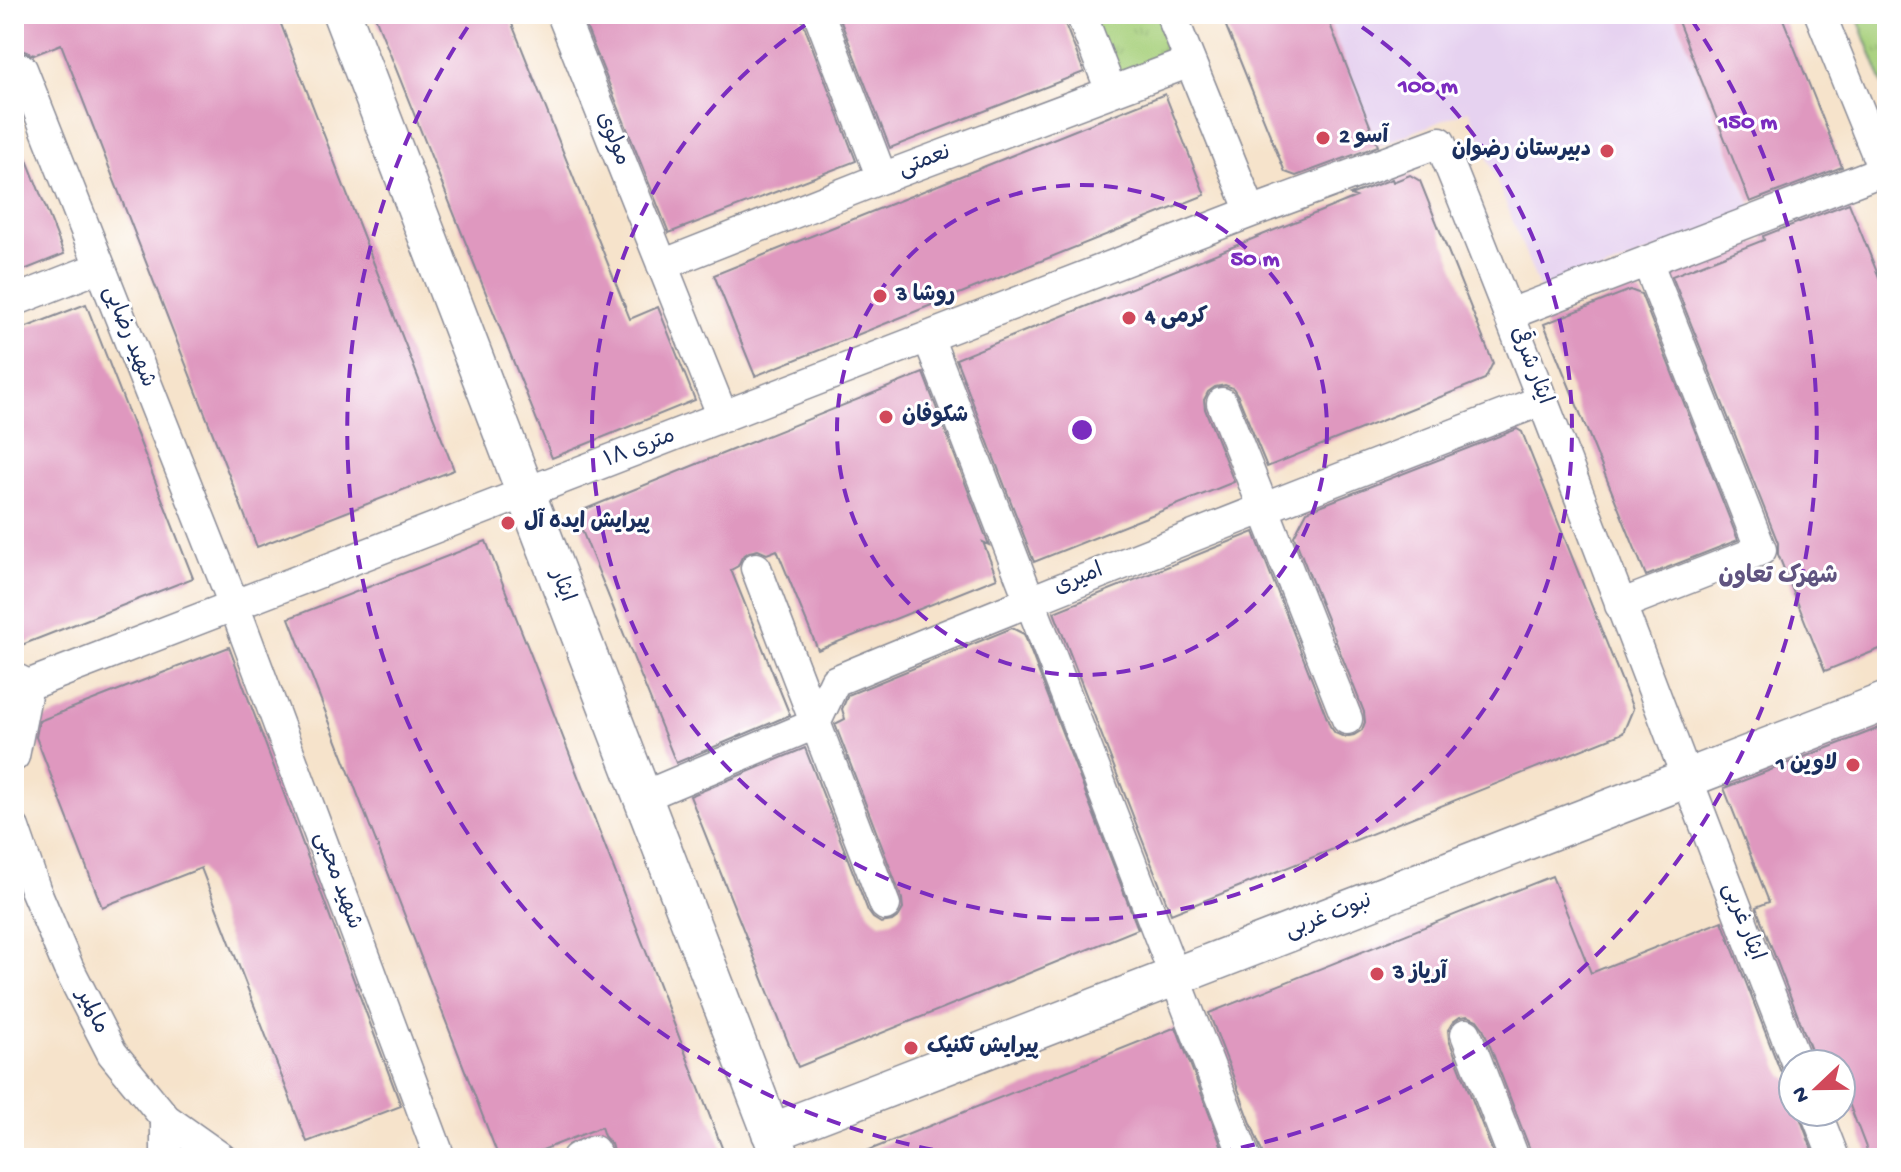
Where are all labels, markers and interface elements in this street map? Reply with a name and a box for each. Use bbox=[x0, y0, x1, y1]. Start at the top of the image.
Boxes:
text: 100 m bbox=[1397, 73, 1458, 102]
street label: مولوی bbox=[590, 108, 634, 170]
text: 150 m bbox=[1718, 109, 1777, 138]
place label: آسو 2 bbox=[1339, 122, 1389, 151]
marker: آسو 2 bbox=[1314, 129, 1332, 147]
place label: دبیرستان رضوان bbox=[1452, 138, 1591, 164]
street label: نعمتی bbox=[895, 140, 955, 184]
marker: دبیرستان رضوان bbox=[1598, 142, 1616, 160]
text: 50 m bbox=[1231, 246, 1279, 275]
street label: شهید رضایی bbox=[96, 282, 160, 392]
place label: روشا 3 bbox=[895, 283, 955, 309]
marker: روشا 3 bbox=[871, 287, 889, 305]
place label: کرمی 4 bbox=[1144, 305, 1208, 331]
marker: کرمی 4 bbox=[1120, 309, 1138, 327]
street label: ایثار شرقی bbox=[1503, 322, 1560, 409]
place label: شکوفان bbox=[902, 402, 968, 430]
marker: شکوفان bbox=[877, 408, 895, 426]
centre of rings bbox=[1068, 416, 1096, 444]
street label: ۱۸ متری bbox=[601, 424, 679, 474]
place label: پیرایش ایده آل bbox=[524, 507, 651, 536]
marker: پیرایش ایده آل bbox=[499, 514, 517, 532]
street label: امیری bbox=[1051, 558, 1107, 602]
district label: شهرک تعاون bbox=[1718, 563, 1838, 592]
street label: ایثار bbox=[542, 564, 579, 606]
place label: لاوین 1 bbox=[1775, 752, 1837, 778]
marker: لاوین 1 bbox=[1844, 756, 1862, 774]
street label: شهید محبی bbox=[307, 829, 367, 933]
street label: ایثار غربی bbox=[1715, 879, 1769, 965]
street label: نبوت غربی bbox=[1282, 889, 1376, 945]
place label: آریاز 3 bbox=[1392, 958, 1448, 987]
marker: آریاز 3 bbox=[1368, 965, 1386, 983]
street label: مالمیر bbox=[68, 983, 113, 1039]
place label: پیرایش تکنیک bbox=[927, 1035, 1039, 1061]
marker: پیرایش تکنیک bbox=[902, 1039, 920, 1057]
north arrow bbox=[1777, 1048, 1857, 1128]
text: N bbox=[1787, 1082, 1817, 1106]

